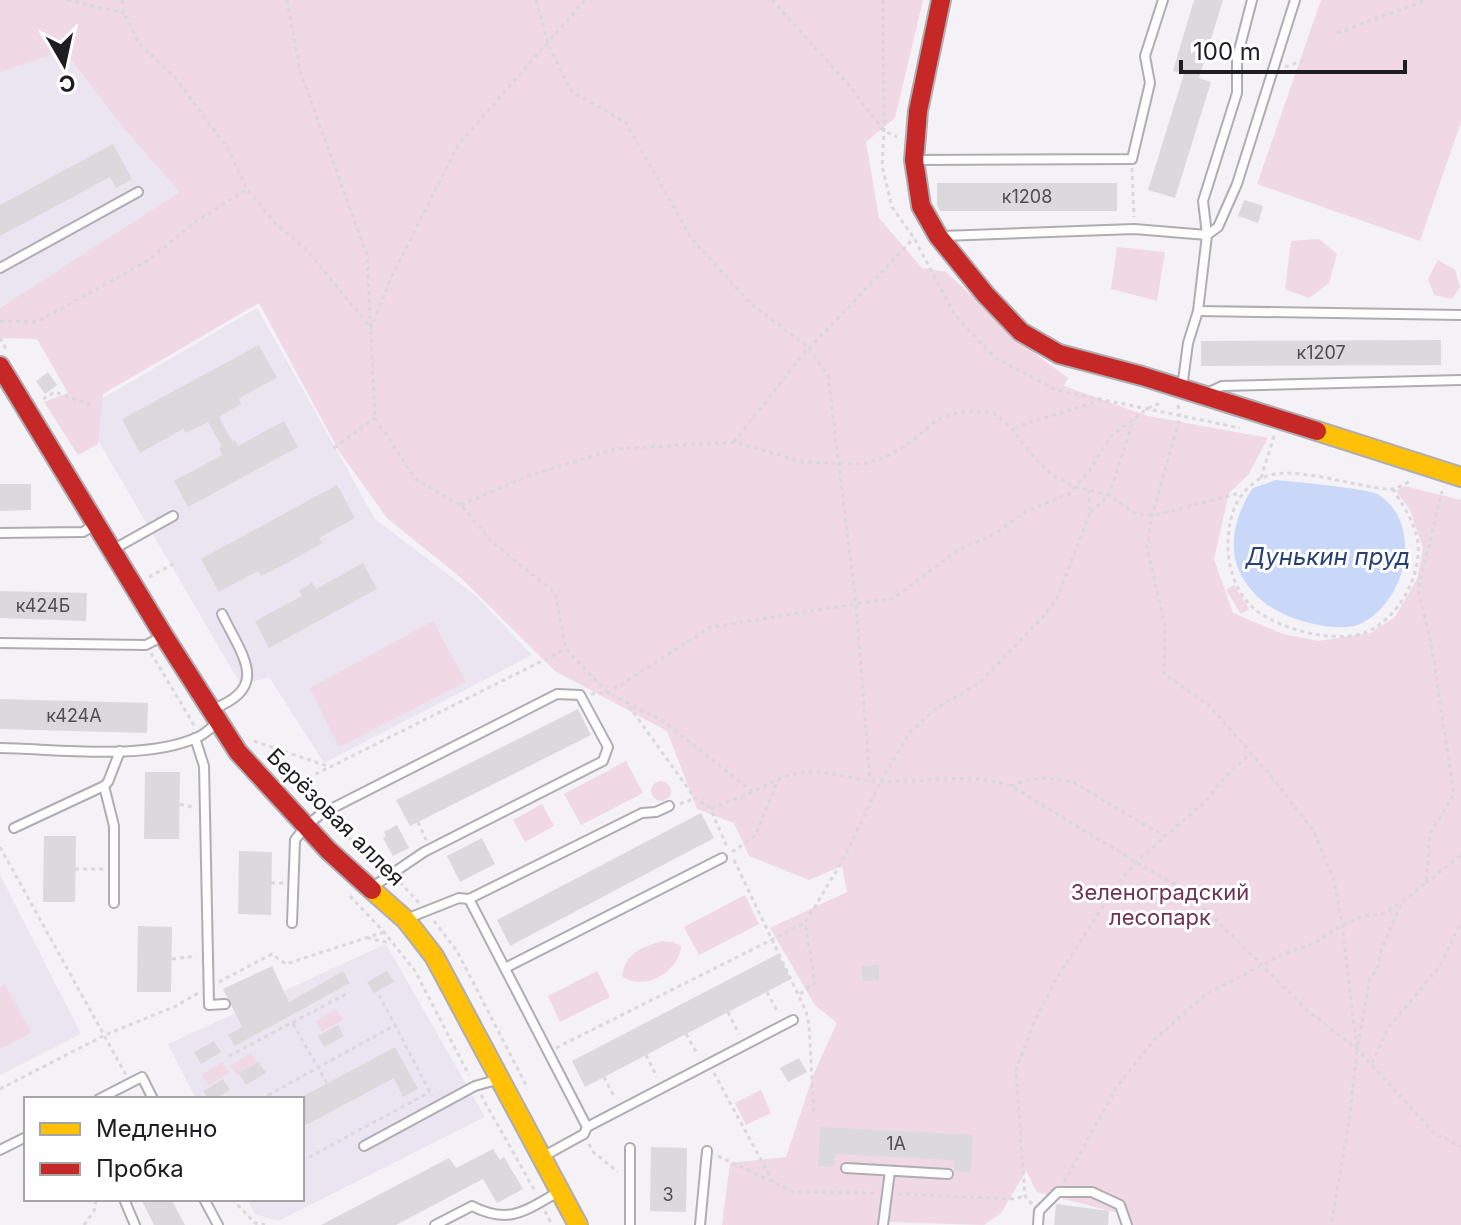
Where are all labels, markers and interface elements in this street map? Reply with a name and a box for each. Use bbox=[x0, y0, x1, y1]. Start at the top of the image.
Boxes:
north arrow bbox=[24, 24, 104, 104]
scale bar bbox=[1181, 24, 1405, 74]
text: 100 m bbox=[1193, 37, 1261, 66]
text: С bbox=[57, 70, 77, 98]
house number: к1208 bbox=[1002, 186, 1052, 207]
house number: к1207 bbox=[1296, 342, 1346, 363]
water label: Дунькин пруд bbox=[1245, 542, 1410, 571]
house number: к424Б bbox=[16, 595, 70, 616]
house number: к424А bbox=[46, 705, 102, 726]
street label: Берёзовая аллея bbox=[262, 743, 410, 891]
park label: Зеленоградский лесопарк bbox=[1071, 879, 1249, 930]
legend bbox=[24, 1097, 304, 1201]
text: Медленно bbox=[96, 1114, 217, 1143]
house number: 1А bbox=[886, 1133, 906, 1154]
text: Пробка bbox=[96, 1154, 184, 1183]
house number: 3 bbox=[662, 1184, 674, 1205]

